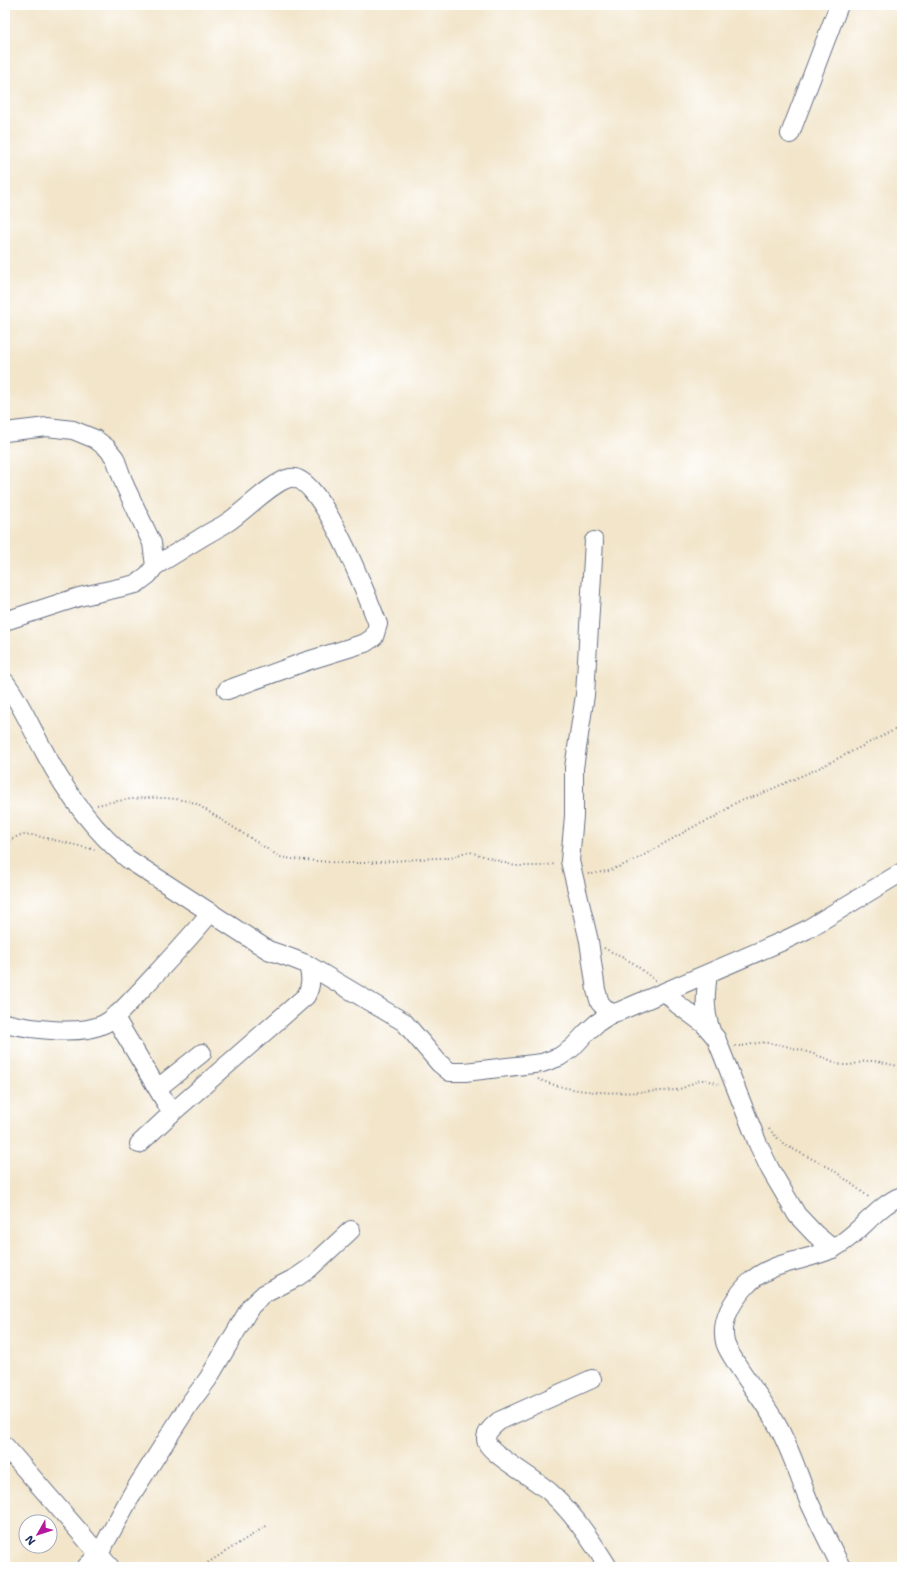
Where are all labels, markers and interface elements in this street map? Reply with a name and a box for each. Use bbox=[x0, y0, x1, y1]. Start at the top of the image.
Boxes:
north arrow bbox=[18, 1514, 58, 1554]
text: N bbox=[22, 1532, 39, 1548]

